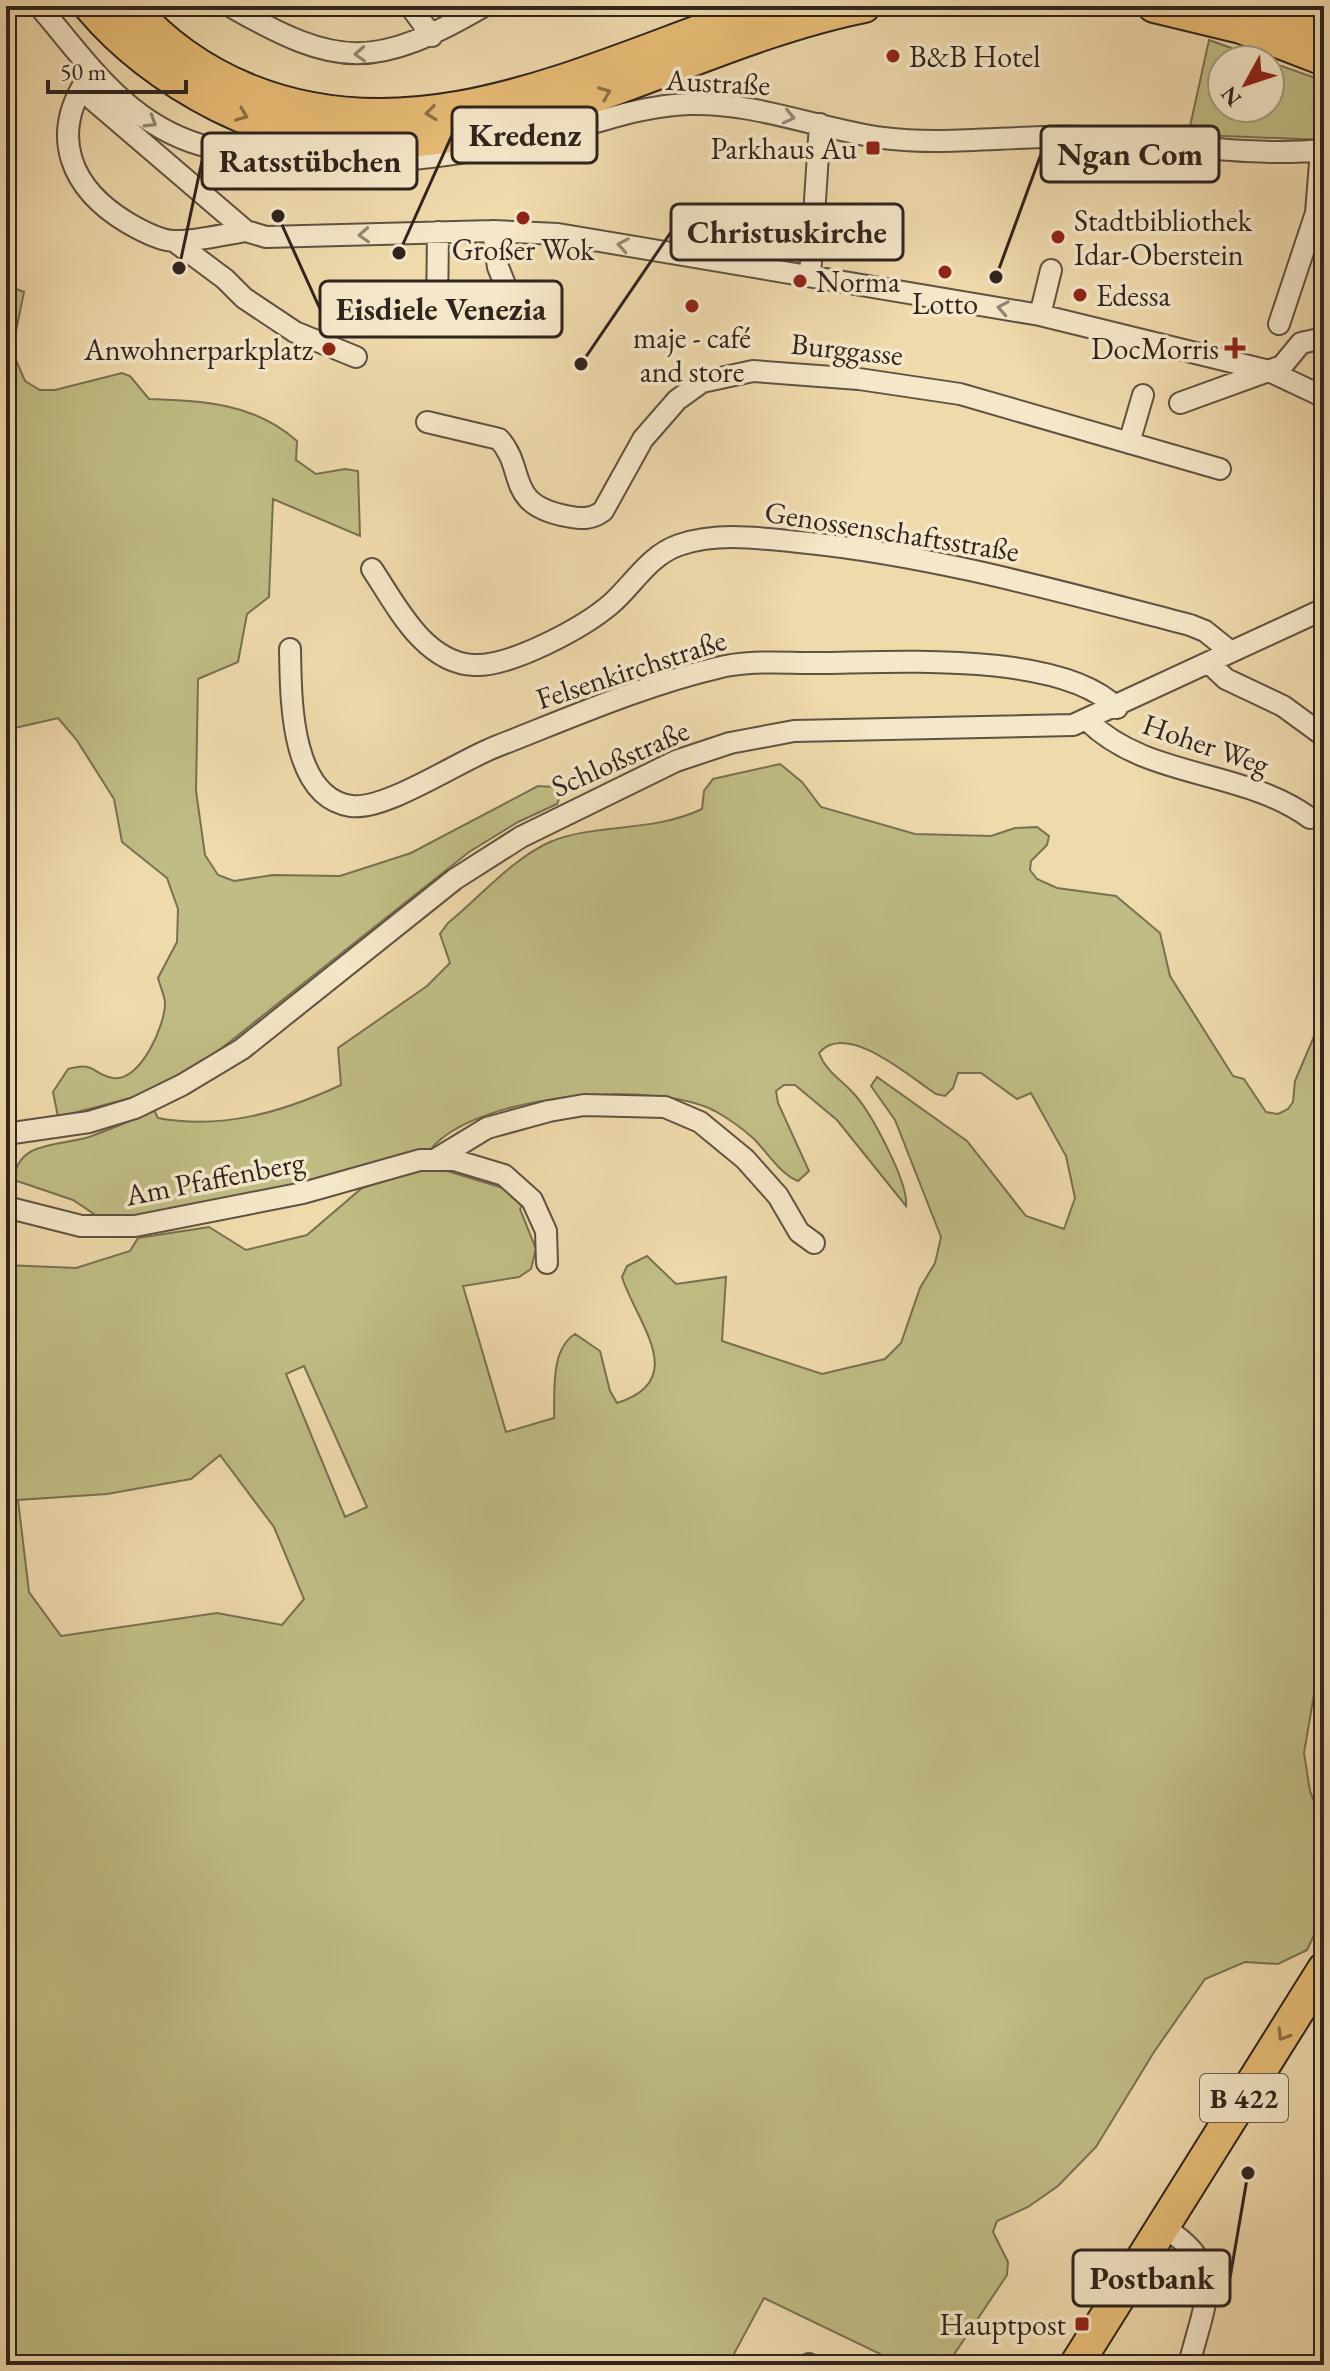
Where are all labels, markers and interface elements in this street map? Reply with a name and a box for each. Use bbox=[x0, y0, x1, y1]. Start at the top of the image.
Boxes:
place label: B&B Hotel bbox=[909, 37, 1040, 76]
scale bar bbox=[48, 44, 186, 94]
north arrow bbox=[1206, 44, 1286, 124]
one-way arrow bbox=[354, 45, 366, 62]
marker: B&B Hotel bbox=[884, 47, 902, 65]
text: 50 m bbox=[60, 56, 107, 87]
street label: Austraße bbox=[664, 60, 771, 104]
text: N bbox=[1214, 80, 1248, 113]
one-way arrow bbox=[597, 87, 611, 103]
one-way arrow bbox=[424, 104, 437, 121]
one-way arrow bbox=[234, 106, 248, 122]
callout: Kredenz bbox=[452, 107, 597, 163]
one-way arrow bbox=[781, 108, 795, 125]
one-way arrow bbox=[142, 112, 157, 128]
text: Kredenz bbox=[468, 114, 582, 156]
callout: Ngan Com bbox=[1041, 126, 1219, 182]
place label: Parkhaus Au bbox=[710, 129, 857, 168]
callout: Ratsstübchen bbox=[202, 133, 417, 189]
text: Ngan Com bbox=[1057, 133, 1203, 175]
marker: Parkhaus Au bbox=[864, 139, 882, 157]
text: Ratsstübchen bbox=[219, 140, 401, 182]
place label: Stadtbibliothek Idar-Oberstein bbox=[1074, 201, 1253, 274]
callout: Christuskirche bbox=[671, 204, 903, 260]
marker: Großer Wok bbox=[514, 209, 532, 227]
text: Christuskirche bbox=[687, 211, 887, 253]
one-way arrow bbox=[357, 226, 370, 243]
marker: Stadtbibliothek Idar-Oberstein bbox=[1049, 228, 1067, 246]
place label: Großer Wok bbox=[452, 230, 595, 269]
one-way arrow bbox=[616, 237, 630, 254]
place label: Norma bbox=[816, 262, 900, 301]
marker: Lotto bbox=[936, 263, 954, 281]
marker: Norma bbox=[791, 272, 809, 290]
place label: Edessa bbox=[1096, 276, 1170, 315]
callout: Eisdiele Venezia bbox=[320, 281, 562, 337]
place label: Lotto bbox=[912, 284, 978, 323]
marker: Edessa bbox=[1071, 286, 1089, 304]
text: Eisdiele Venezia bbox=[336, 288, 547, 330]
marker: maje - café and store bbox=[683, 297, 701, 315]
one-way arrow bbox=[996, 300, 1009, 317]
place label: maje - café and store bbox=[633, 318, 751, 391]
street label: Burggasse bbox=[789, 324, 905, 374]
place label: DocMorris bbox=[1091, 329, 1219, 368]
place label: Anwohnerparkplatz bbox=[83, 330, 314, 369]
marker: DocMorris bbox=[1226, 339, 1244, 357]
marker: Anwohnerparkplatz bbox=[320, 340, 338, 358]
street label: Genossenschaftsstraße bbox=[762, 492, 1022, 570]
street label: Felsenkirchstraße bbox=[531, 620, 731, 718]
street label: Hoher Weg bbox=[1138, 704, 1275, 784]
street label: Schloßstraße bbox=[545, 710, 695, 806]
street label: Am Pfaffenberg bbox=[121, 1141, 309, 1215]
one-way arrow bbox=[1277, 2026, 1293, 2041]
road number: B 422 bbox=[1200, 2074, 1288, 2122]
callout: Postbank bbox=[1073, 2250, 1230, 2306]
text: Postbank bbox=[1090, 2257, 1215, 2299]
place label: Hauptpost bbox=[939, 2305, 1067, 2344]
marker: Hauptpost bbox=[1073, 2315, 1091, 2333]

